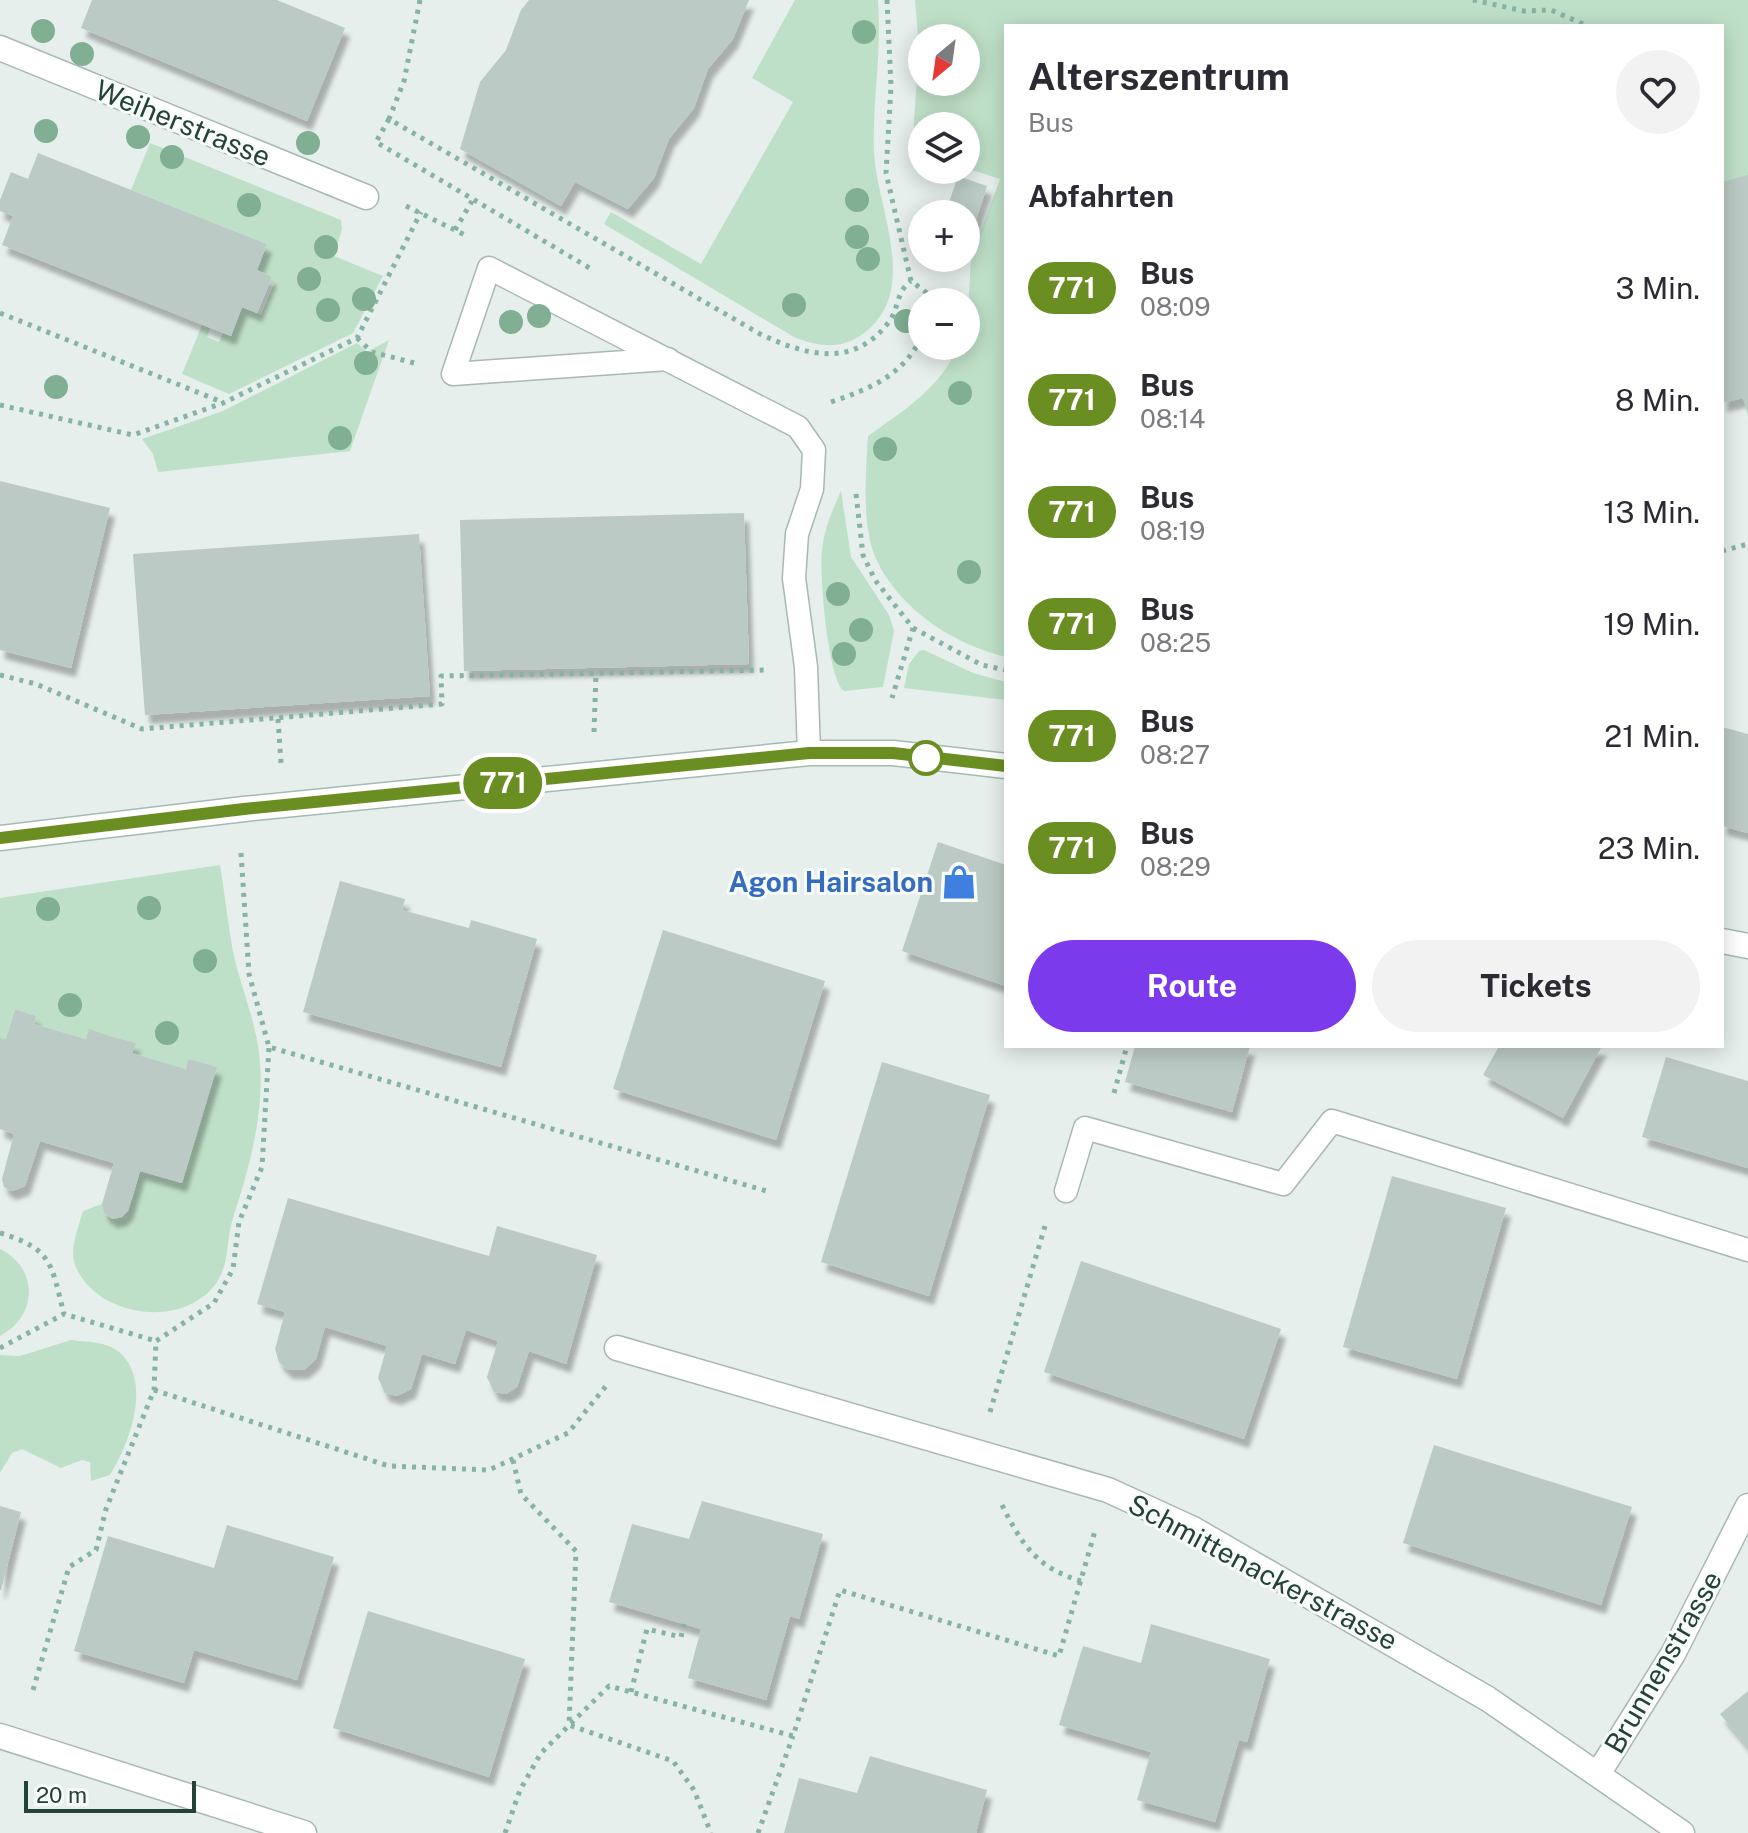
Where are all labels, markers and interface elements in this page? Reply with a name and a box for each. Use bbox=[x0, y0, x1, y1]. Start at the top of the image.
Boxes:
north arrow bbox=[908, 24, 980, 96]
map controls bbox=[908, 24, 980, 360]
button: heart bbox=[1616, 50, 1700, 134]
text: Alterszentrum bbox=[1028, 54, 1290, 99]
street label: Weiherstrasse bbox=[91, 72, 276, 173]
text: Bus bbox=[1028, 107, 1074, 138]
button: layers bbox=[908, 112, 980, 184]
text: Abfahrten bbox=[1028, 178, 1174, 214]
button: + bbox=[908, 200, 980, 272]
text: Bus bbox=[1140, 255, 1194, 291]
text: 3 Min. bbox=[1616, 270, 1700, 306]
text: 771 bbox=[1048, 271, 1096, 304]
button: − bbox=[908, 288, 980, 360]
text: 08:09 bbox=[1140, 291, 1210, 322]
text: Bus bbox=[1140, 367, 1194, 403]
text: 8 Min. bbox=[1615, 382, 1700, 418]
text: 771 bbox=[1048, 383, 1096, 416]
text: 08:14 bbox=[1140, 403, 1205, 434]
text: Bus bbox=[1140, 479, 1194, 515]
text: 13 Min. bbox=[1603, 494, 1700, 530]
text: 771 bbox=[1048, 495, 1096, 528]
text: 08:19 bbox=[1140, 515, 1205, 546]
text: Bus bbox=[1140, 591, 1194, 627]
text: 19 Min. bbox=[1604, 606, 1700, 642]
text: 771 bbox=[1048, 607, 1096, 640]
text: 08:25 bbox=[1140, 627, 1211, 658]
text: Bus bbox=[1140, 703, 1194, 739]
text: 21 Min. bbox=[1604, 718, 1700, 754]
text: 771 bbox=[1048, 719, 1096, 752]
text: 08:27 bbox=[1140, 739, 1210, 770]
unlabelled marker bbox=[909, 741, 943, 775]
line badge: 771 bbox=[457, 757, 549, 809]
text: 771 bbox=[479, 766, 527, 799]
text: Bus bbox=[1140, 815, 1194, 851]
text: 23 Min. bbox=[1598, 830, 1700, 866]
text: 771 bbox=[1048, 831, 1096, 864]
text: 08:29 bbox=[1140, 851, 1211, 882]
shop icon: Agon Hairsalon bbox=[940, 863, 978, 901]
place label: Agon Hairsalon bbox=[729, 865, 933, 898]
button: Route bbox=[1028, 940, 1356, 1032]
button: Tickets bbox=[1372, 940, 1700, 1032]
street label: Schmittenackerstrasse bbox=[1123, 1487, 1403, 1657]
street label: Brunnenstrasse bbox=[1597, 1565, 1728, 1759]
scale bar bbox=[24, 1777, 196, 1813]
text: 20 m bbox=[36, 1782, 87, 1808]

